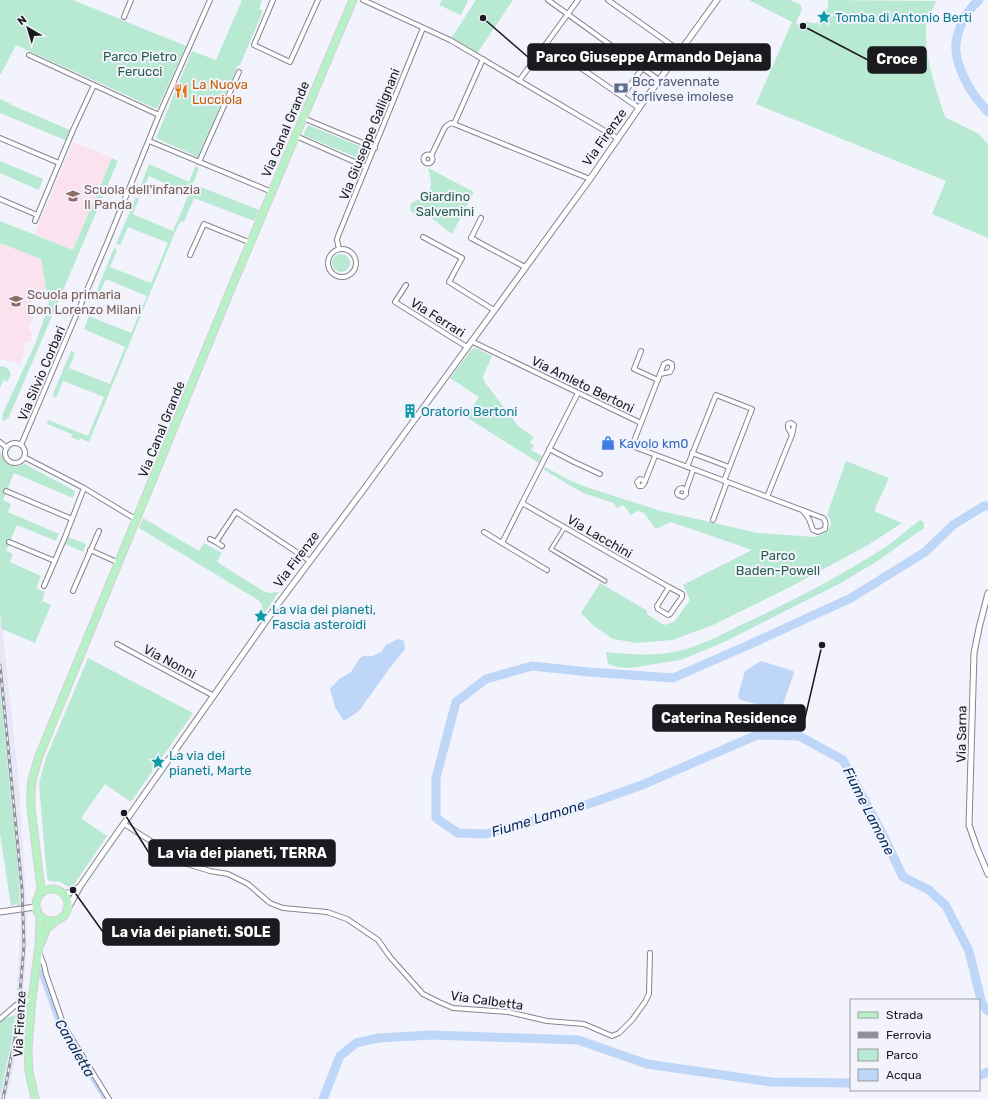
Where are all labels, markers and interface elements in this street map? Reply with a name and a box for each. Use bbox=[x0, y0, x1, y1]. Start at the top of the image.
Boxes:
north arrow bbox=[8, 8, 48, 48]
place icon: Tomba di Antonio Berti bbox=[816, 9, 832, 25]
place label: Tomba di Antonio Berti bbox=[835, 10, 972, 25]
text: N bbox=[15, 13, 29, 28]
callout: Parco Giuseppe Armando Dejana bbox=[528, 44, 770, 70]
callout: Croce bbox=[868, 47, 926, 73]
park label: Parco Pietro Ferucci bbox=[103, 49, 177, 79]
text: Parco Giuseppe Armando Dejana bbox=[536, 49, 762, 66]
text: Croce bbox=[876, 51, 918, 68]
street label: Via Giuseppe Gallignani bbox=[336, 66, 404, 203]
place label: Bcc ravennate forlivese imolese bbox=[632, 74, 733, 104]
place label: La Nuova Lucciola bbox=[192, 77, 248, 107]
street label: Via Canal Grande bbox=[258, 79, 312, 180]
bank icon: Bcc ravennate forlivese imolese bbox=[613, 80, 629, 96]
restaurant icon: La Nuova Lucciola bbox=[173, 83, 189, 99]
street label: Via Firenze bbox=[579, 106, 630, 169]
place label: Scuola dell'infanzia Il Panda bbox=[84, 182, 200, 212]
school or university icon: Scuola dell'infanzia Il Panda bbox=[65, 188, 81, 204]
park label: Giardino Salvemini bbox=[416, 189, 474, 219]
place label: Scuola primaria Don Lorenzo Milani bbox=[27, 287, 141, 317]
school or university icon: Scuola primaria Don Lorenzo Milani bbox=[8, 293, 24, 309]
street label: Via Ferrari bbox=[408, 295, 468, 340]
street label: Via Silvio Corbari bbox=[15, 324, 68, 423]
street label: Via Amleto Bertoni bbox=[529, 353, 637, 416]
street label: Via Canal Grande bbox=[135, 379, 188, 480]
building icon: Oratorio Bertoni bbox=[402, 403, 418, 419]
place label: Oratorio Bertoni bbox=[421, 404, 518, 419]
shop icon: Kavolo km0 bbox=[600, 435, 616, 451]
place label: Kavolo km0 bbox=[619, 436, 689, 451]
street label: Via Lacchini bbox=[564, 512, 635, 561]
street label: Via Firenze bbox=[270, 528, 322, 590]
park label: Parco Baden-Powell bbox=[736, 548, 820, 578]
place label: La via dei pianeti, Fascia asteroidi bbox=[272, 602, 376, 632]
place icon: La via dei pianeti, Fascia asteroidi bbox=[253, 608, 269, 624]
street label: Via Nonni bbox=[141, 641, 199, 682]
callout: Caterina Residence bbox=[653, 705, 805, 731]
street label: Via Sarna bbox=[954, 705, 969, 763]
text: Caterina Residence bbox=[661, 710, 797, 727]
place label: La via dei pianeti, Marte bbox=[169, 748, 252, 778]
place icon: La via dei pianeti, Marte bbox=[150, 754, 166, 770]
water label: Fiume Lamone bbox=[839, 764, 898, 858]
water label: Fiume Lamone bbox=[490, 796, 587, 841]
callout: La via dei pianeti, TERRA bbox=[149, 840, 335, 866]
text: La via dei pianeti, TERRA bbox=[157, 845, 327, 862]
callout: La via dei pianeti. SOLE bbox=[103, 919, 279, 945]
text: La via dei pianeti. SOLE bbox=[111, 924, 271, 941]
street label: Via Calbetta bbox=[450, 988, 524, 1013]
street label: Via Firenze bbox=[10, 990, 29, 1058]
legend bbox=[850, 999, 980, 1091]
text: Strada bbox=[886, 1008, 923, 1022]
water label: Canaletta bbox=[51, 1016, 98, 1080]
text: Ferrovia bbox=[886, 1028, 931, 1042]
text: Parco bbox=[886, 1048, 918, 1062]
text: Acqua bbox=[886, 1068, 922, 1082]

